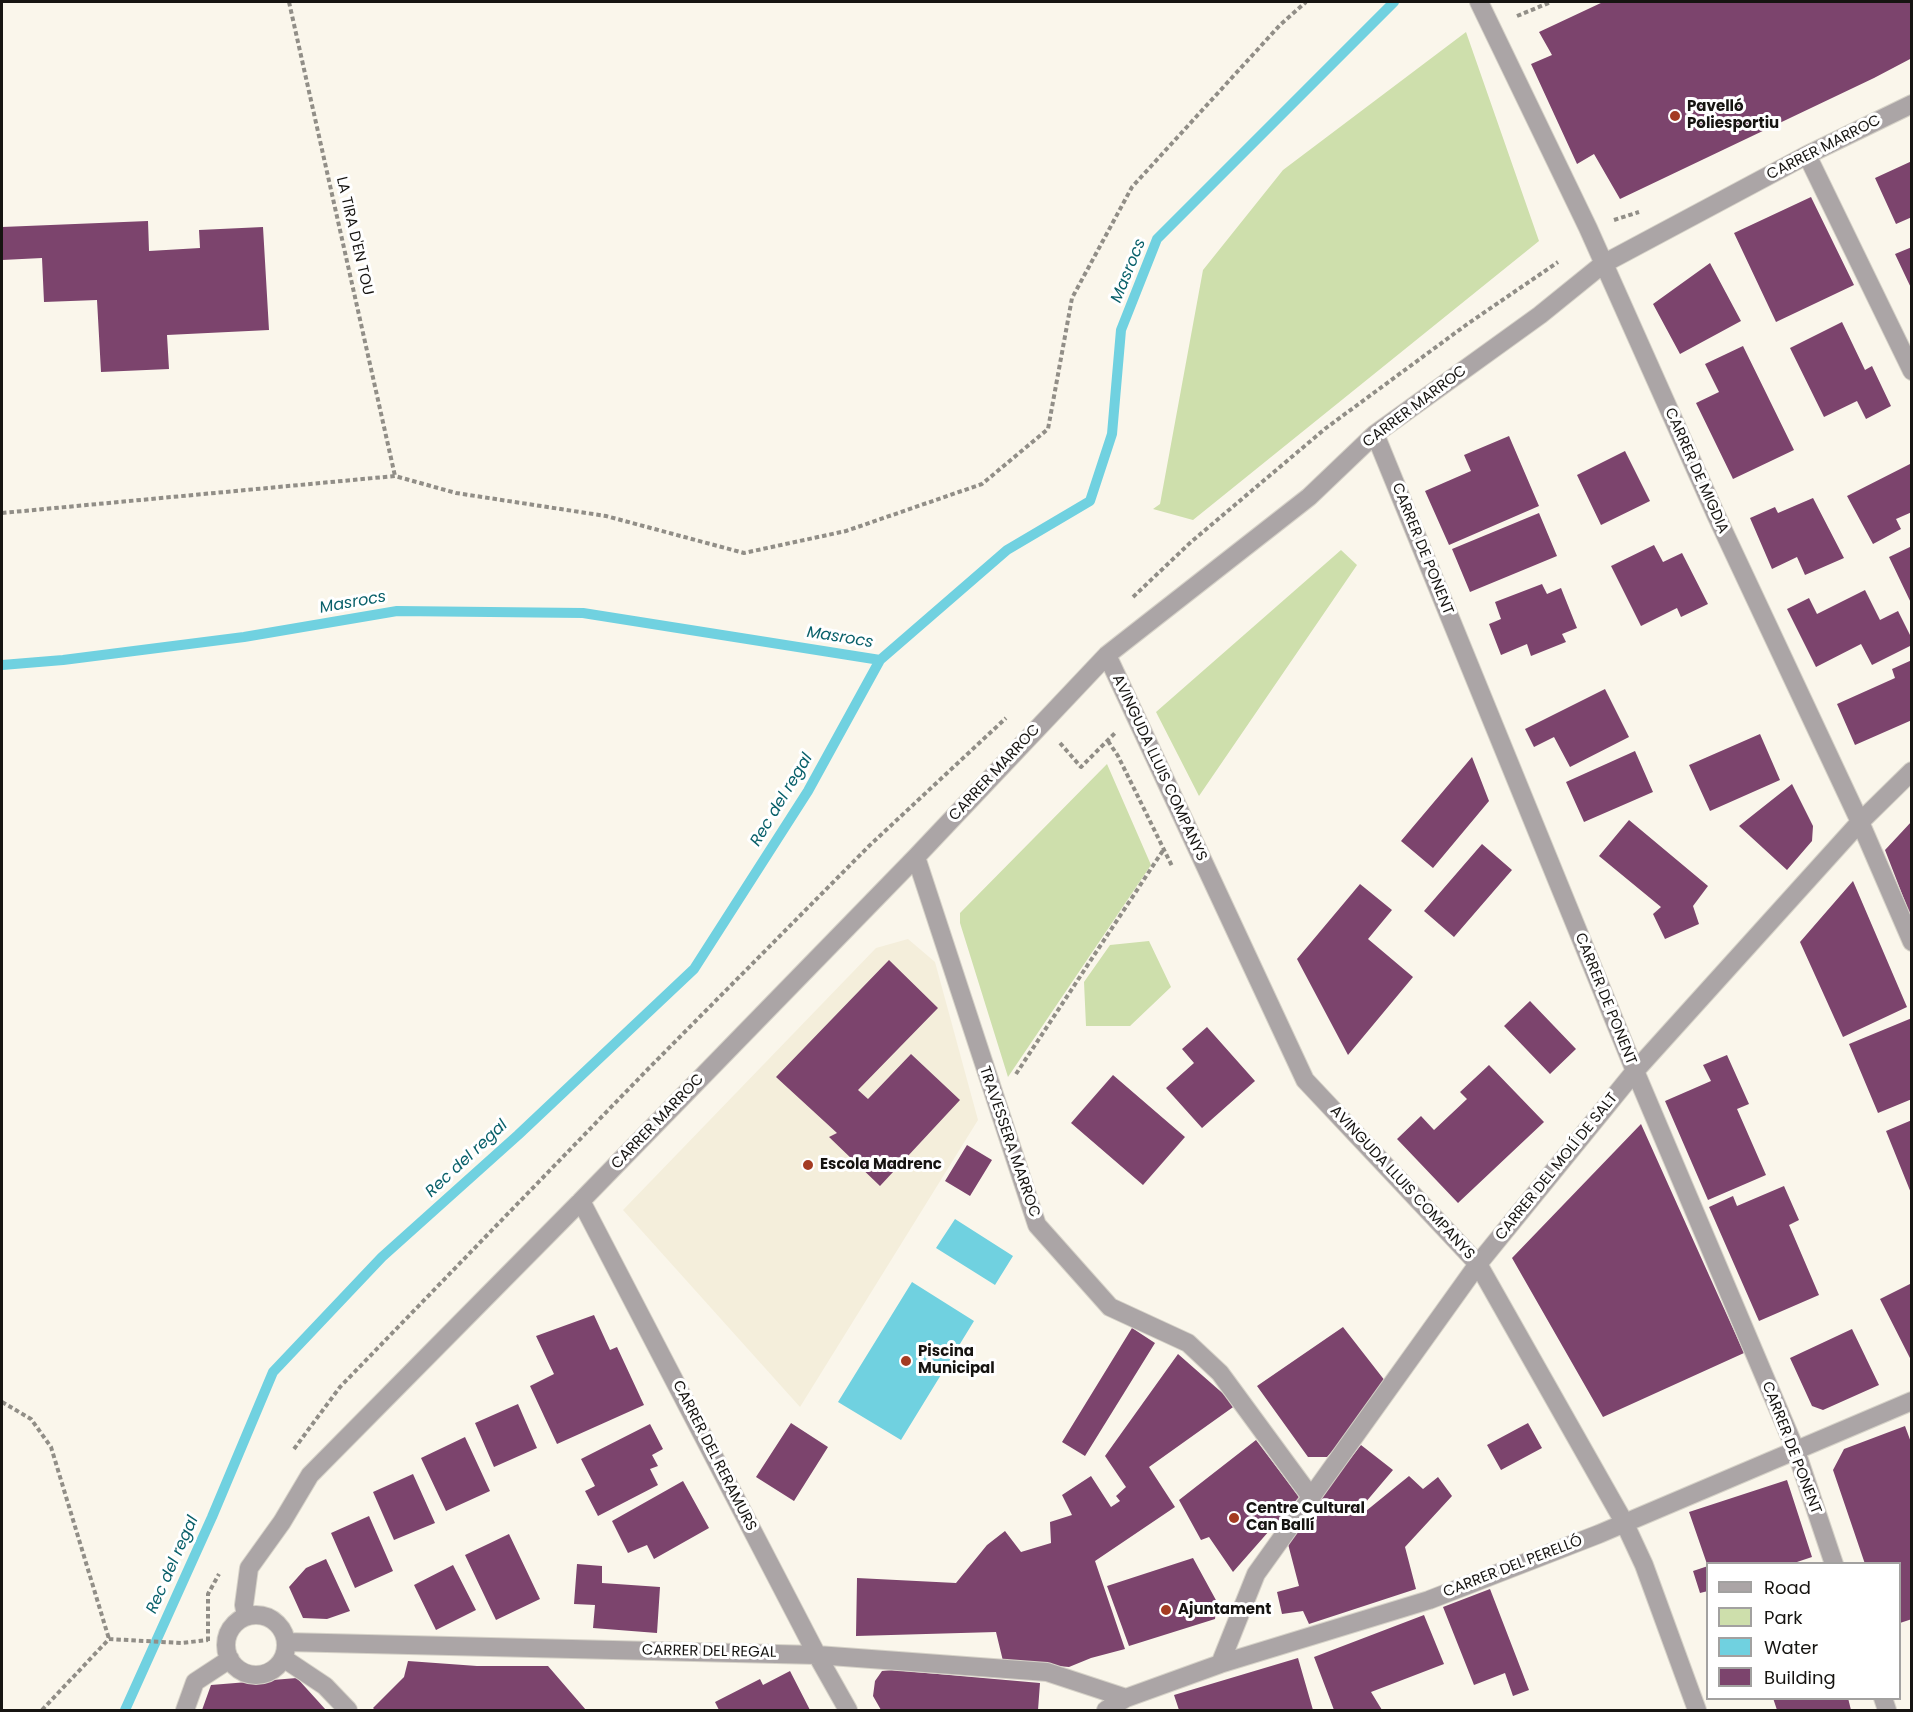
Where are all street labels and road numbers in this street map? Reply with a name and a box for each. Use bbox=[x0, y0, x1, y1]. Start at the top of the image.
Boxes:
street label: CARRER MARROC bbox=[1764, 112, 1884, 184]
street label: LA TIRA D'EN TOU bbox=[332, 175, 376, 297]
street label: CARRER MARROC bbox=[1360, 362, 1470, 452]
street label: CARRER DE MIGDIA bbox=[1660, 405, 1732, 537]
street label: CARRER DE PONENT bbox=[1387, 481, 1457, 617]
street label: AVINGUDA LLUIS COMPANYS bbox=[1108, 672, 1210, 864]
street label: CARRER MARROC bbox=[946, 721, 1044, 825]
street label: CARRER DE PONENT bbox=[1570, 931, 1640, 1067]
street label: TRAVESSERA MARROC bbox=[975, 1064, 1043, 1220]
street label: CARRER MARROC bbox=[608, 1071, 708, 1173]
street label: CARRER DEL MOLÍ DE SALT bbox=[1492, 1090, 1622, 1244]
street label: AVINGUDA LLUIS COMPANYS bbox=[1326, 1102, 1478, 1264]
street label: CARRER DEL RERAMURS bbox=[668, 1378, 760, 1534]
street label: CARRER DE PONENT bbox=[1757, 1379, 1825, 1517]
street label: CARRER DEL PERELLÓ bbox=[1441, 1532, 1585, 1602]
street label: CARRER DEL REGAL bbox=[642, 1642, 776, 1662]

